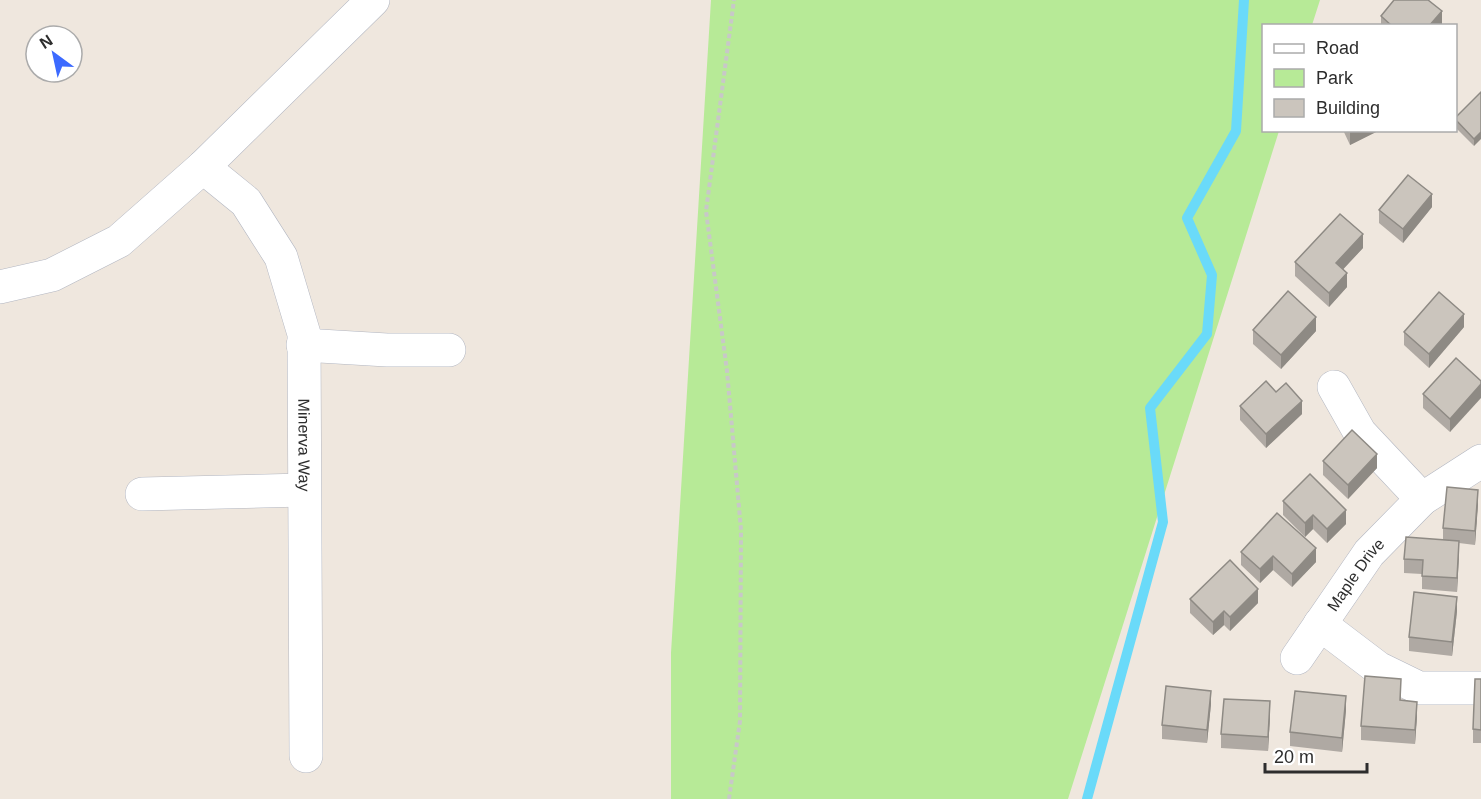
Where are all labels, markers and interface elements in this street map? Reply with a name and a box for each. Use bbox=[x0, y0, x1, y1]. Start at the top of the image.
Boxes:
north arrow bbox=[24, 24, 84, 84]
legend bbox=[1262, 24, 1457, 132]
text: N bbox=[37, 32, 56, 52]
text: Road bbox=[1316, 38, 1359, 58]
text: Park bbox=[1316, 68, 1354, 88]
text: Building bbox=[1316, 98, 1380, 118]
street label: Minerva Way bbox=[296, 399, 313, 491]
street label: Maple Drive bbox=[1324, 535, 1387, 614]
scale bar bbox=[1265, 736, 1367, 774]
text: 20 m bbox=[1274, 747, 1314, 767]

